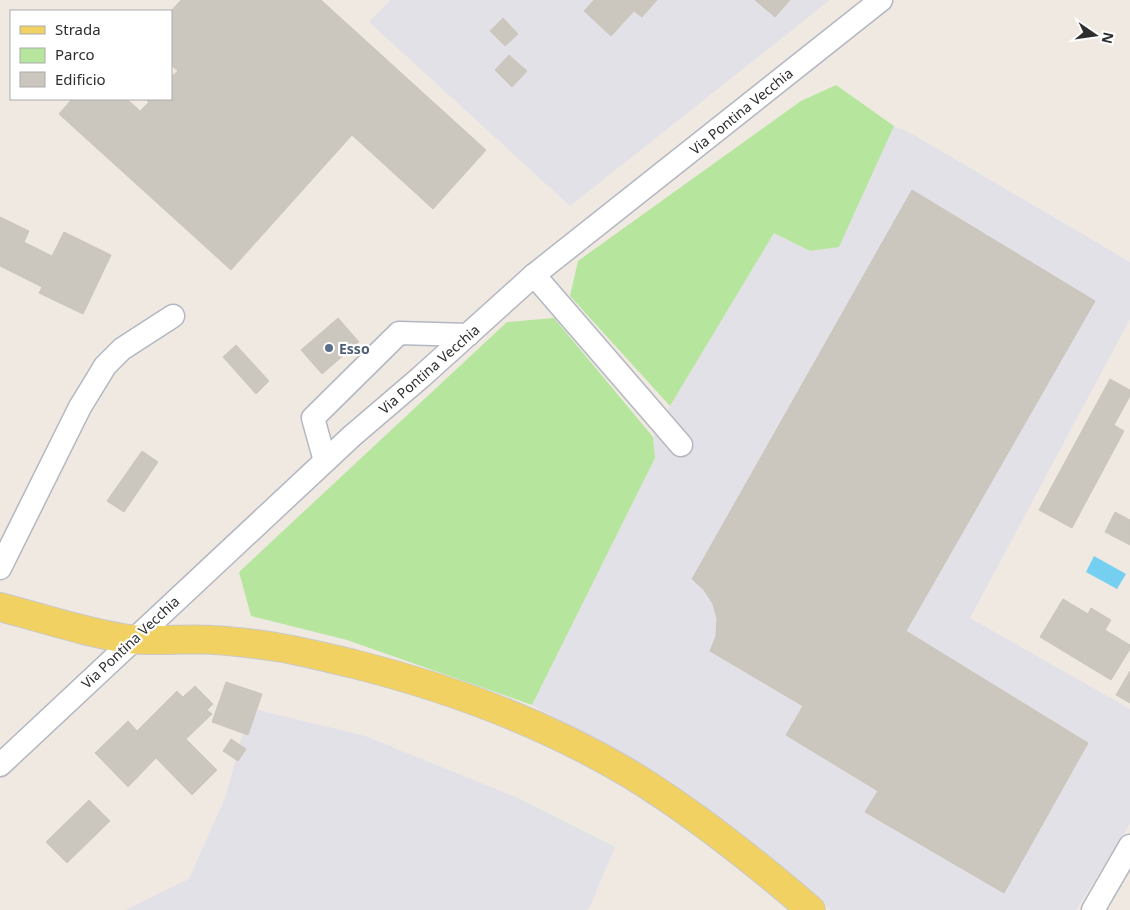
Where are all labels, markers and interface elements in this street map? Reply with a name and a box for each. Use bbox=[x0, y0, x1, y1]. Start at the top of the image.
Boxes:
legend bbox=[10, 10, 172, 100]
north arrow bbox=[1070, 10, 1120, 60]
text: Strada bbox=[55, 19, 101, 39]
text: N bbox=[1098, 30, 1119, 46]
text: Parco bbox=[55, 44, 95, 64]
street label: Via Pontina Vecchia bbox=[685, 64, 797, 158]
text: Edificio bbox=[55, 69, 106, 89]
street label: Via Pontina Vecchia bbox=[375, 320, 483, 418]
place label: Esso bbox=[339, 339, 370, 358]
marker: Esso bbox=[323, 342, 335, 354]
street label: Via Pontina Vecchia bbox=[77, 592, 183, 692]

